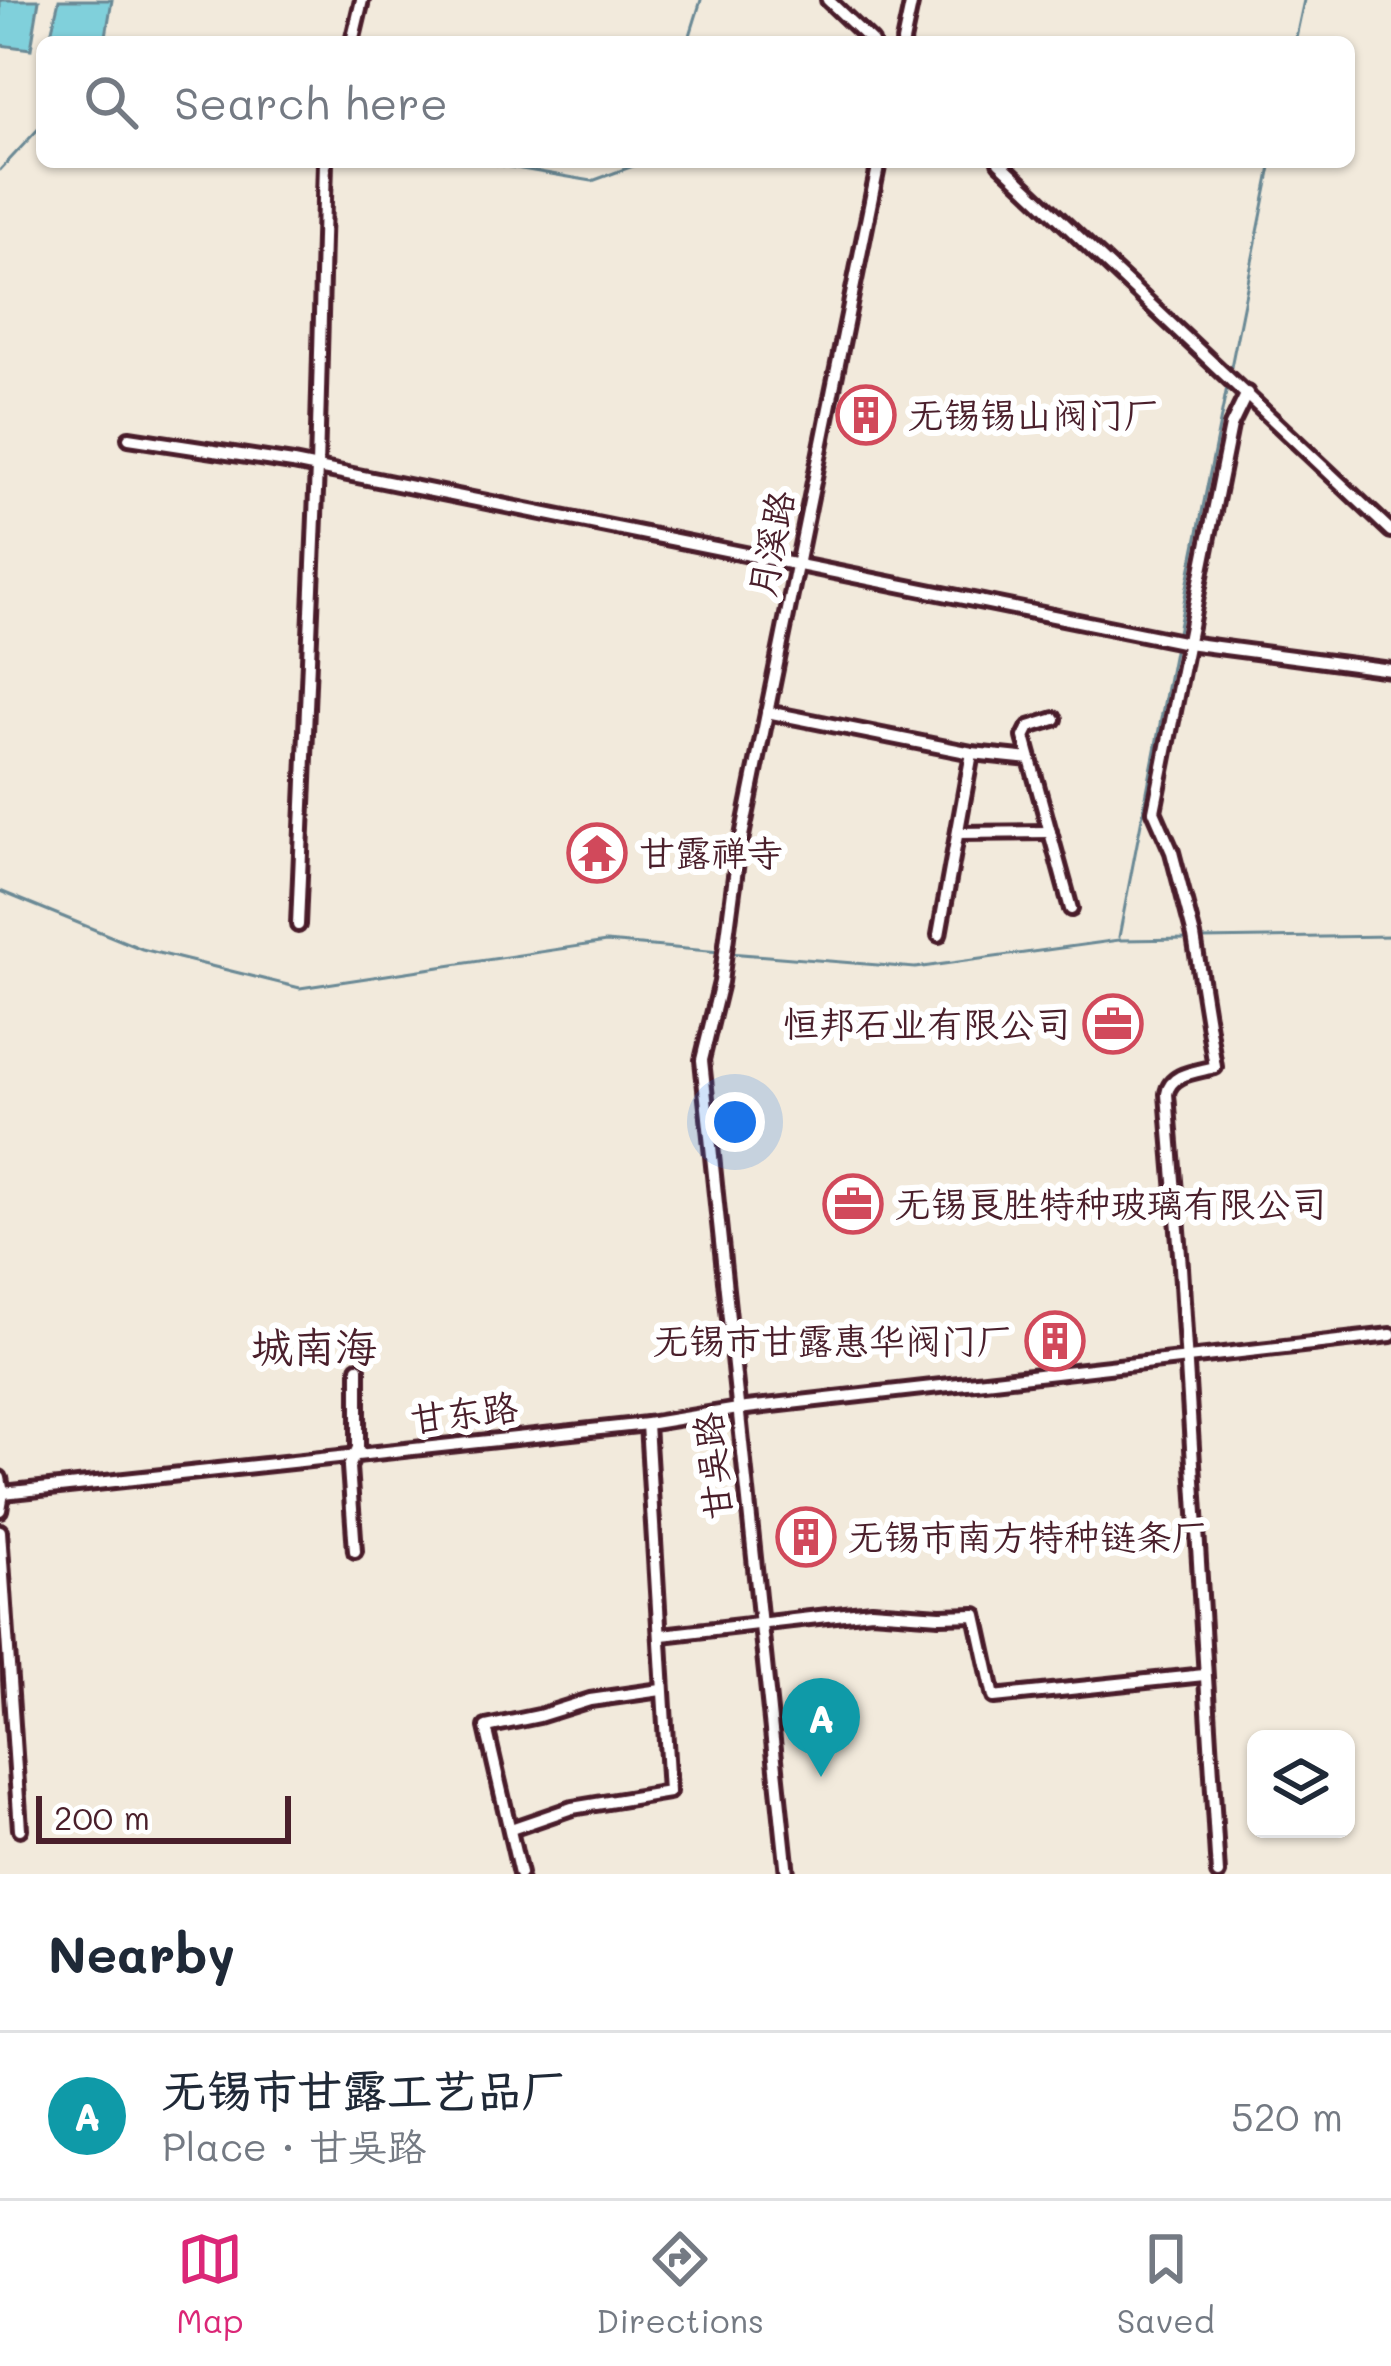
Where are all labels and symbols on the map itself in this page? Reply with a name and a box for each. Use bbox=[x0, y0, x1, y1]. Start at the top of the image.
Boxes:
building icon: 无锡锡山阀门厂 bbox=[835, 384, 897, 446]
place label: 无锡锡山阀门厂 bbox=[908, 390, 1160, 437]
street label: 月溪路 bbox=[736, 486, 803, 601]
temple icon: 甘露禅寺 bbox=[566, 822, 628, 884]
place label: 甘露禅寺 bbox=[639, 828, 783, 875]
office icon: 恒邦石业有限公司 bbox=[1082, 993, 1144, 1055]
place label: 恒邦石业有限公司 bbox=[783, 999, 1071, 1046]
your location bbox=[705, 1092, 765, 1152]
office icon: 无锡良胜特种玻璃有限公司 bbox=[822, 1173, 884, 1235]
place label: 无锡良胜特种玻璃有限公司 bbox=[895, 1179, 1327, 1226]
building icon: 无锡市甘露惠华阀门厂 bbox=[1024, 1310, 1086, 1372]
place label: 无锡市甘露惠华阀门厂 bbox=[653, 1316, 1013, 1363]
district label: 城南海 bbox=[251, 1318, 377, 1373]
street label: 甘东路 bbox=[407, 1382, 520, 1441]
street label: 甘吴路 bbox=[682, 1410, 741, 1522]
building icon: 无锡市南方特种链条厂 bbox=[775, 1506, 837, 1568]
place label: 无锡市南方特种链条厂 bbox=[848, 1512, 1208, 1559]
pin: A bbox=[782, 1678, 860, 1777]
scale bar bbox=[36, 1790, 291, 1843]

